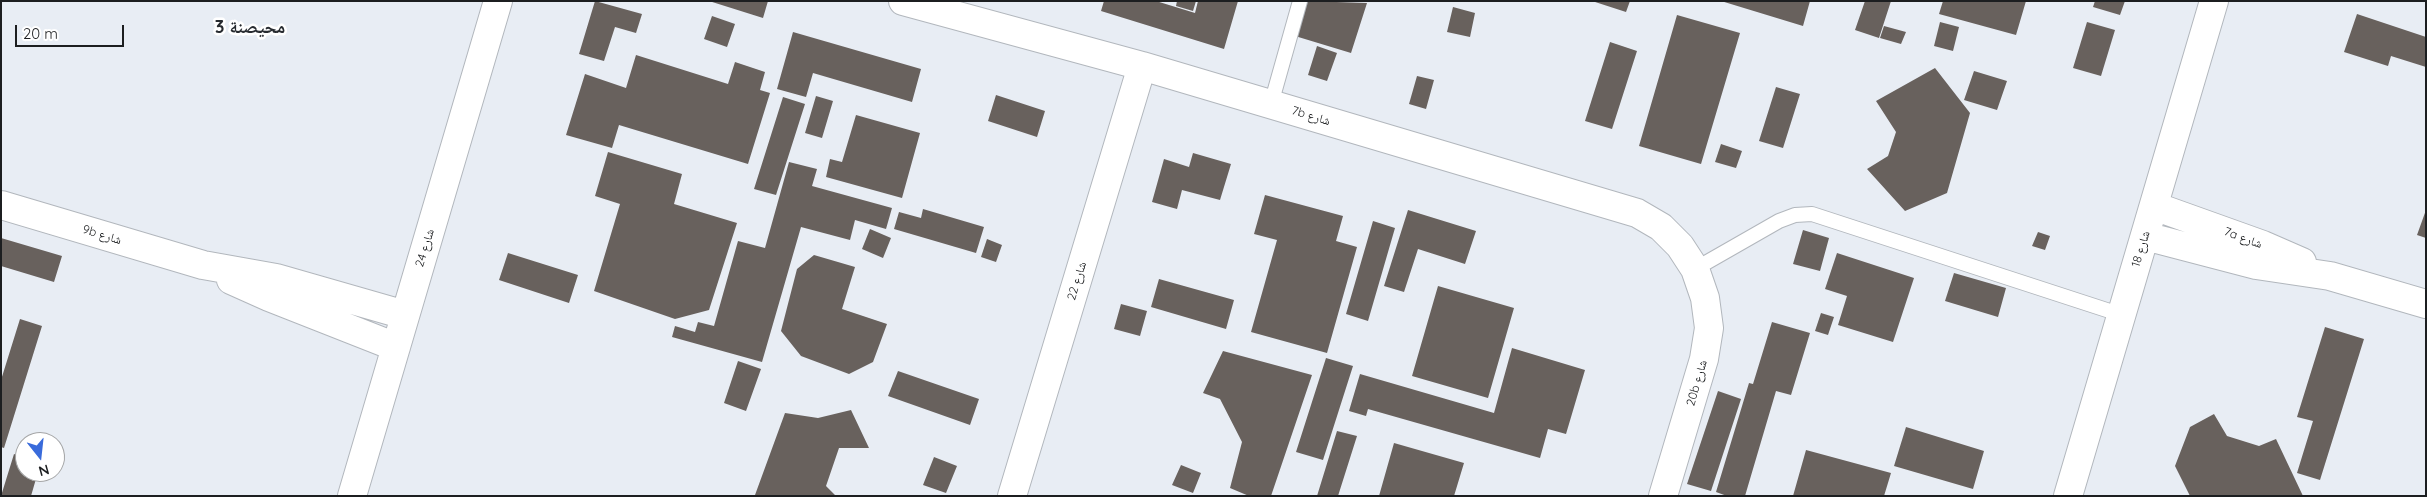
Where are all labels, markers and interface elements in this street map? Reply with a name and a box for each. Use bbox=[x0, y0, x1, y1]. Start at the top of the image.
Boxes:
scale bar bbox=[18, 15, 126, 47]
district label: محيصنة 3 bbox=[215, 17, 285, 39]
text: 20 m bbox=[23, 24, 58, 43]
street label: 7b شارع bbox=[1290, 103, 1332, 129]
street label: 9b شارع bbox=[81, 222, 123, 248]
street label: 7a شارع bbox=[2222, 224, 2264, 252]
street label: شارع 24 bbox=[412, 227, 438, 269]
street label: شارع 18 bbox=[2129, 229, 2153, 269]
street label: شارع 22 bbox=[1064, 260, 1090, 302]
street label: 20b شارع bbox=[1684, 358, 1710, 408]
north arrow bbox=[15, 432, 65, 482]
text: N bbox=[36, 460, 51, 481]

